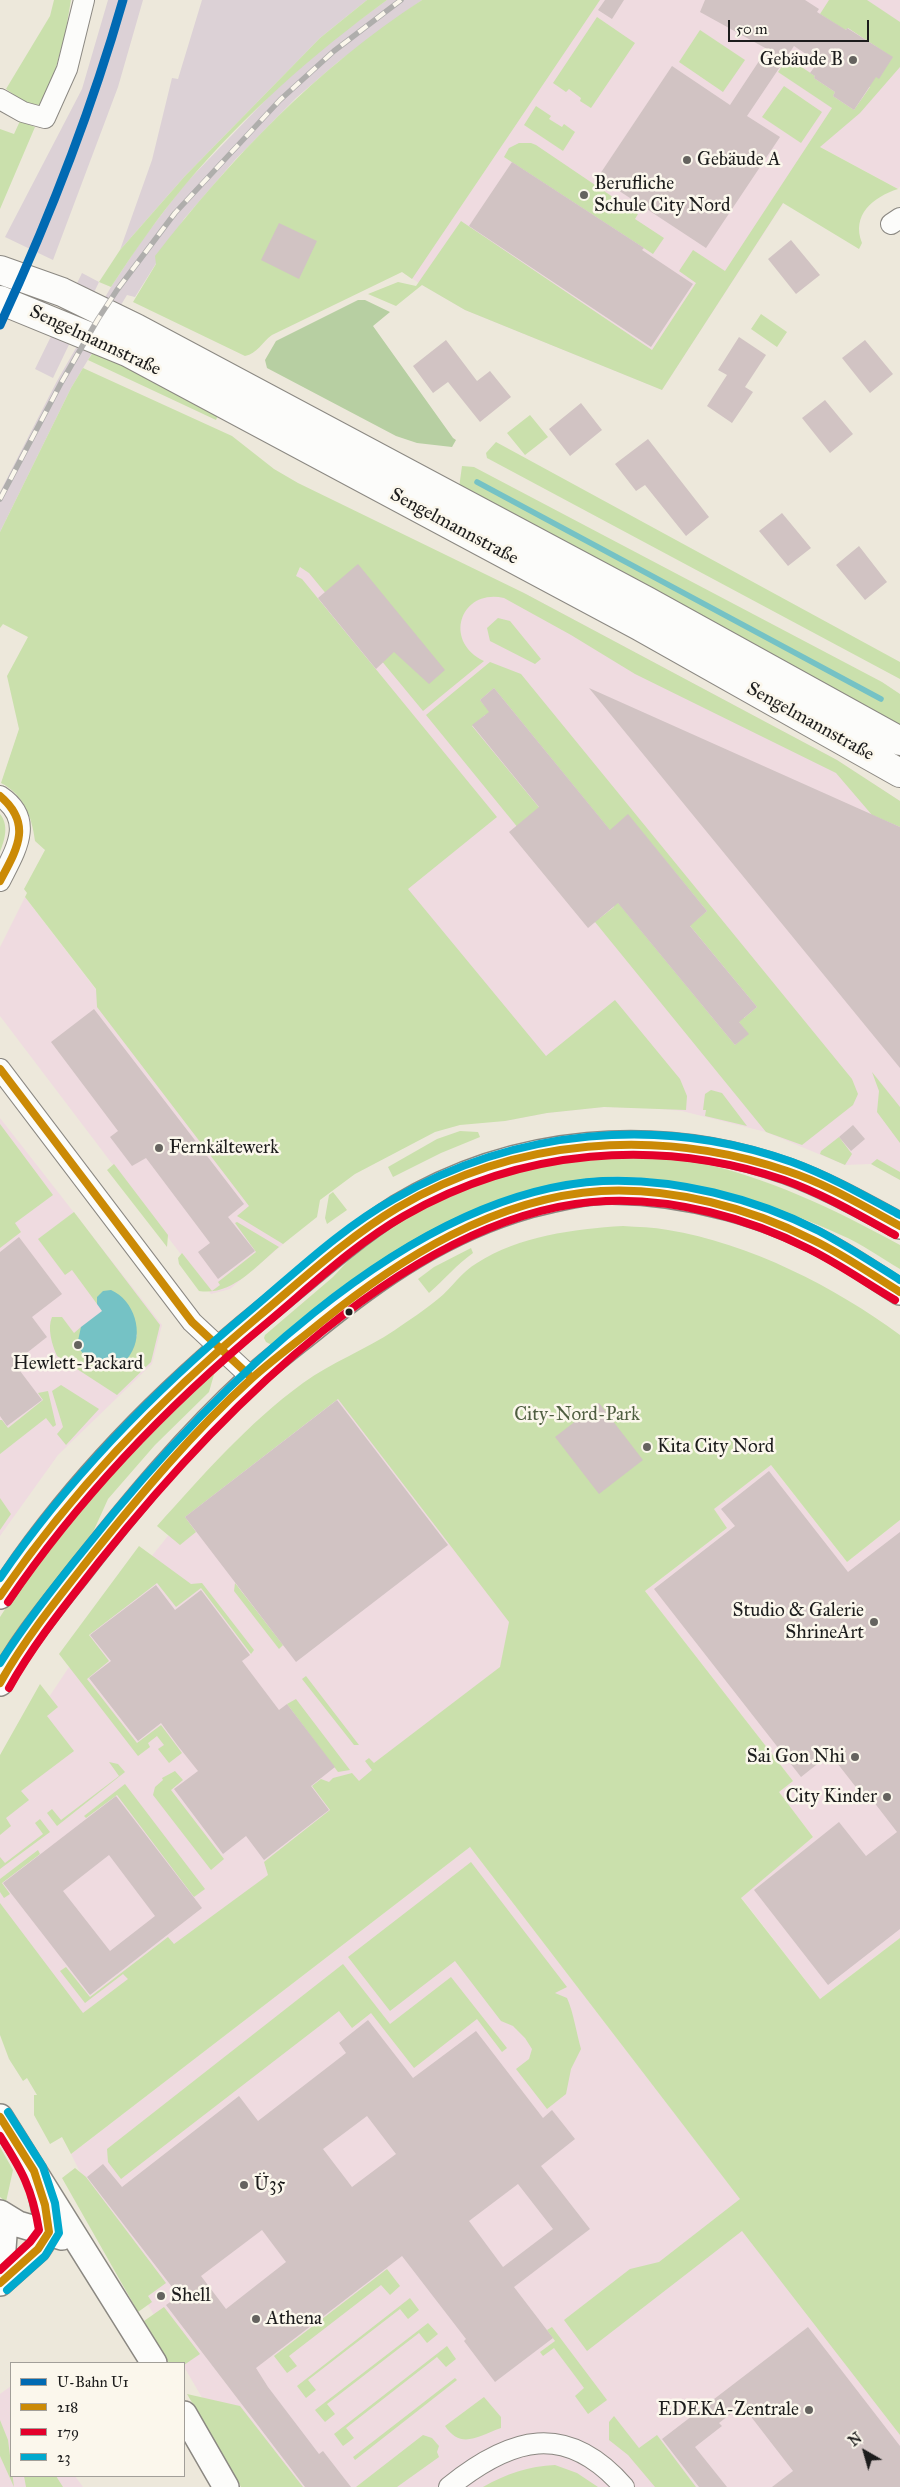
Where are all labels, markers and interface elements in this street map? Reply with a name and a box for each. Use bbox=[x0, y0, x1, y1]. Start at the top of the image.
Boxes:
scale bar bbox=[730, 10, 871, 42]
text: 50 m bbox=[736, 20, 768, 38]
place label: Gebäude B bbox=[760, 49, 843, 71]
marker: Gebäude B bbox=[847, 54, 859, 66]
place label: Gebäude A bbox=[697, 149, 781, 171]
marker: Gebäude A bbox=[681, 154, 693, 166]
place label: Berufliche Schule City Nord bbox=[594, 173, 730, 217]
marker: Berufliche Schule City Nord bbox=[578, 189, 590, 201]
street label: Sengelmannstraße bbox=[26, 301, 164, 381]
street label: Sengelmannstraße bbox=[386, 484, 522, 570]
street label: Sengelmannstraße bbox=[742, 678, 878, 766]
place label: Fernkältewerk bbox=[169, 1137, 279, 1159]
marker: Fernkältewerk bbox=[153, 1142, 165, 1154]
unlabelled marker bbox=[344, 1307, 354, 1317]
marker: Hewlett-Packard bbox=[72, 1339, 84, 1351]
place label: Hewlett-Packard bbox=[13, 1353, 143, 1375]
park label: City-Nord-Park bbox=[514, 1404, 640, 1426]
place label: Kita City Nord bbox=[657, 1436, 774, 1458]
marker: Kita City Nord bbox=[641, 1441, 653, 1453]
place label: Studio & Galerie ShrineArt bbox=[732, 1600, 864, 1644]
marker: Studio & Galerie ShrineArt bbox=[868, 1616, 880, 1628]
place label: Sai Gon Nhi bbox=[747, 1746, 845, 1768]
marker: Sai Gon Nhi bbox=[849, 1751, 861, 1763]
place label: City Kinder bbox=[786, 1786, 877, 1808]
marker: City Kinder bbox=[881, 1791, 893, 1803]
place label: Ü35 bbox=[254, 2174, 285, 2196]
marker: Ü35 bbox=[238, 2179, 250, 2191]
place label: Shell bbox=[171, 2285, 211, 2307]
marker: Shell bbox=[155, 2290, 167, 2302]
place label: Athena bbox=[266, 2308, 322, 2330]
marker: Athena bbox=[250, 2313, 262, 2325]
legend bbox=[10, 2362, 185, 2477]
text: U-Bahn U1 bbox=[57, 2373, 129, 2391]
text: 218 bbox=[57, 2398, 78, 2416]
place label: EDEKA-Zentrale bbox=[658, 2399, 799, 2421]
marker: EDEKA-Zentrale bbox=[803, 2404, 815, 2416]
text: 179 bbox=[57, 2423, 79, 2441]
north arrow bbox=[840, 2427, 890, 2477]
text: N bbox=[846, 2429, 865, 2450]
text: 23 bbox=[57, 2448, 70, 2466]

